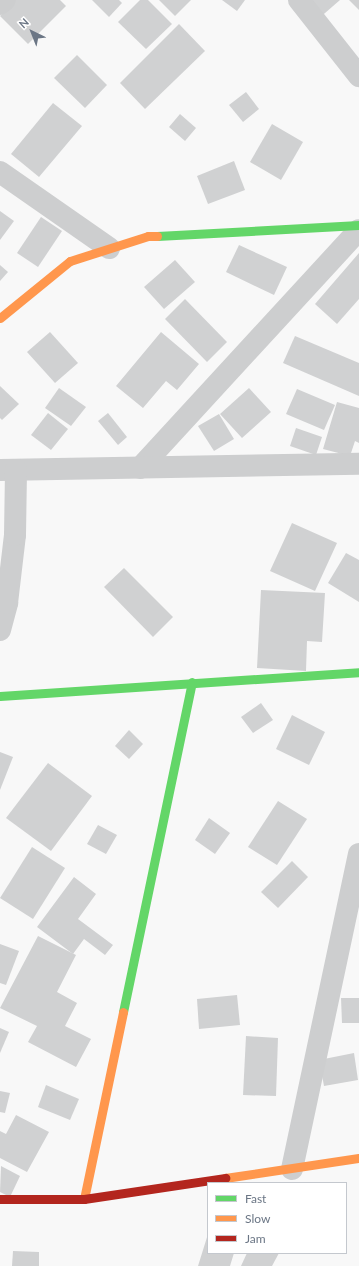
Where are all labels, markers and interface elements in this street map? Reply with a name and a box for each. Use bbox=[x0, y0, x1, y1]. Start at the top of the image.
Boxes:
north arrow bbox=[12, 12, 52, 52]
text: N bbox=[16, 15, 31, 31]
legend bbox=[207, 1182, 347, 1254]
text: Fast bbox=[245, 1191, 266, 1206]
text: Slow bbox=[245, 1211, 270, 1226]
text: Jam bbox=[245, 1231, 266, 1246]

